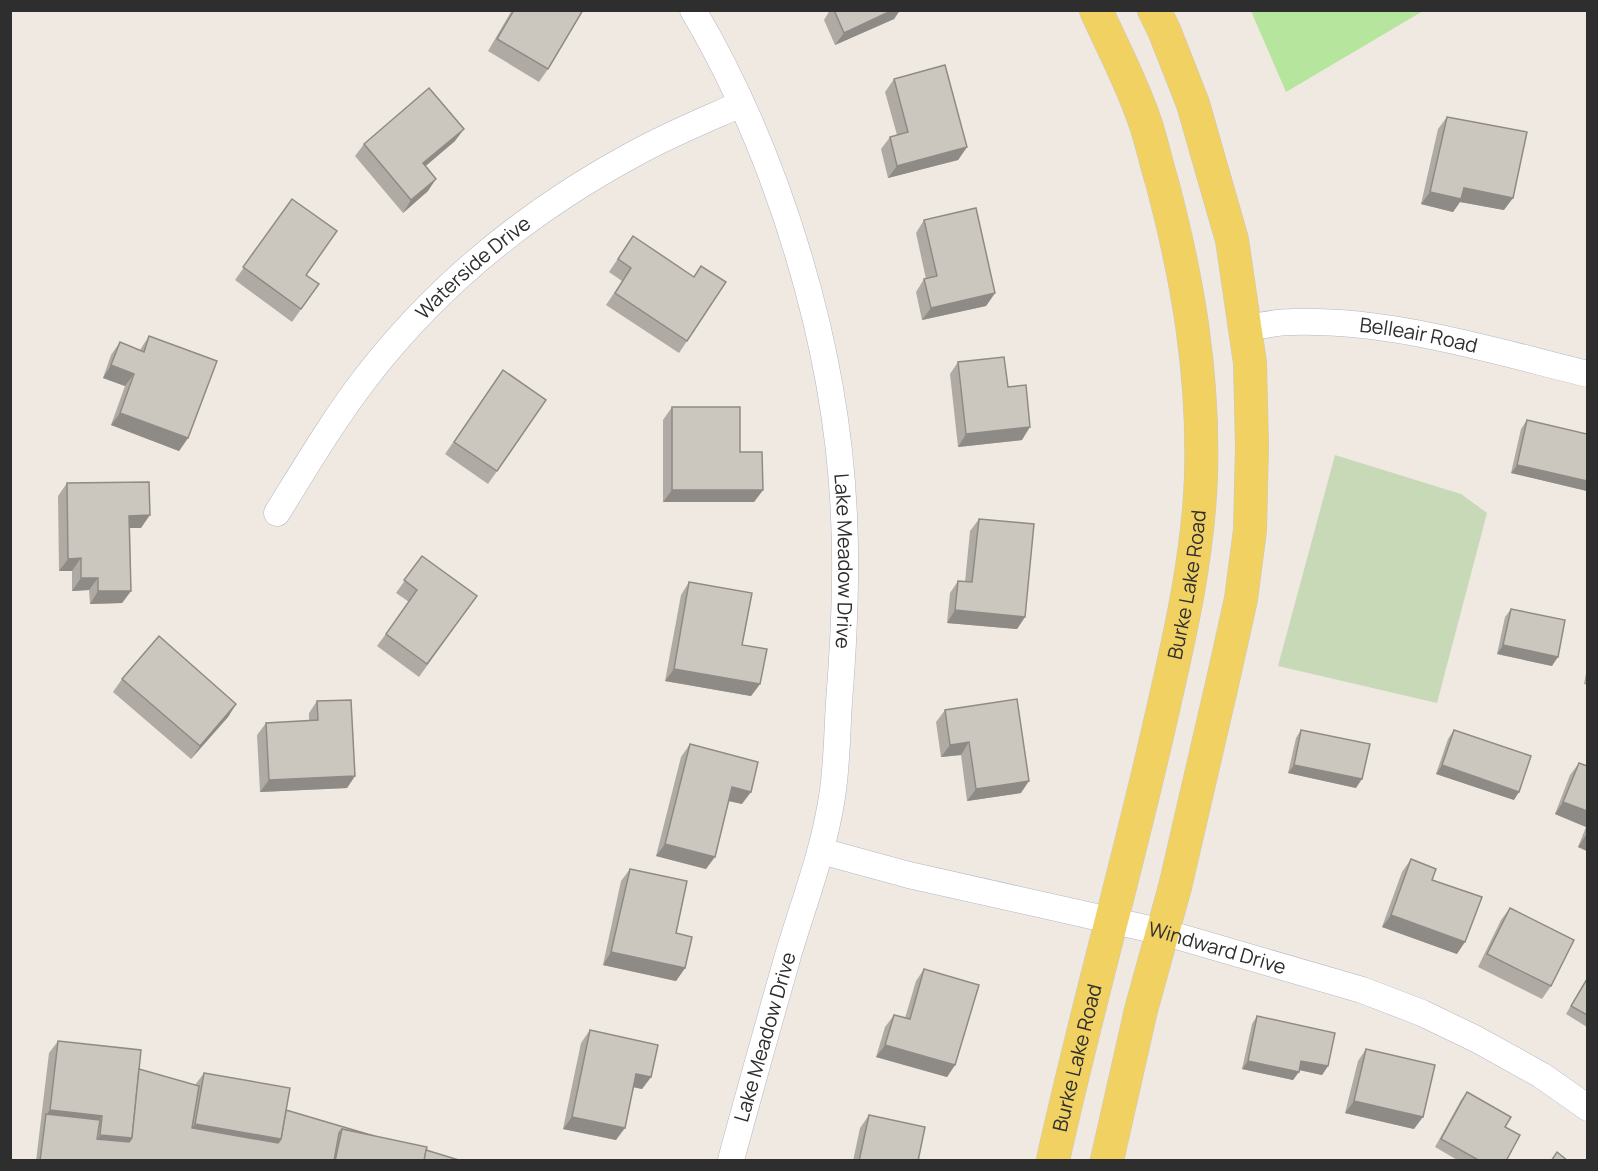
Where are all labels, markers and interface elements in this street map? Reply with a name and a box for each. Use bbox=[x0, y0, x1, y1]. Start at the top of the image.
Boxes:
street label: Waterside Drive bbox=[409, 210, 536, 325]
street label: Belleair Road bbox=[1358, 311, 1480, 359]
street label: Lake Meadow Drive bbox=[828, 472, 859, 650]
street label: Burke Lake Road bbox=[1161, 509, 1212, 662]
street label: Windward Drive bbox=[1146, 915, 1289, 980]
street label: Lake Meadow Drive bbox=[727, 949, 802, 1125]
street label: Burke Lake Road bbox=[1046, 981, 1108, 1134]

